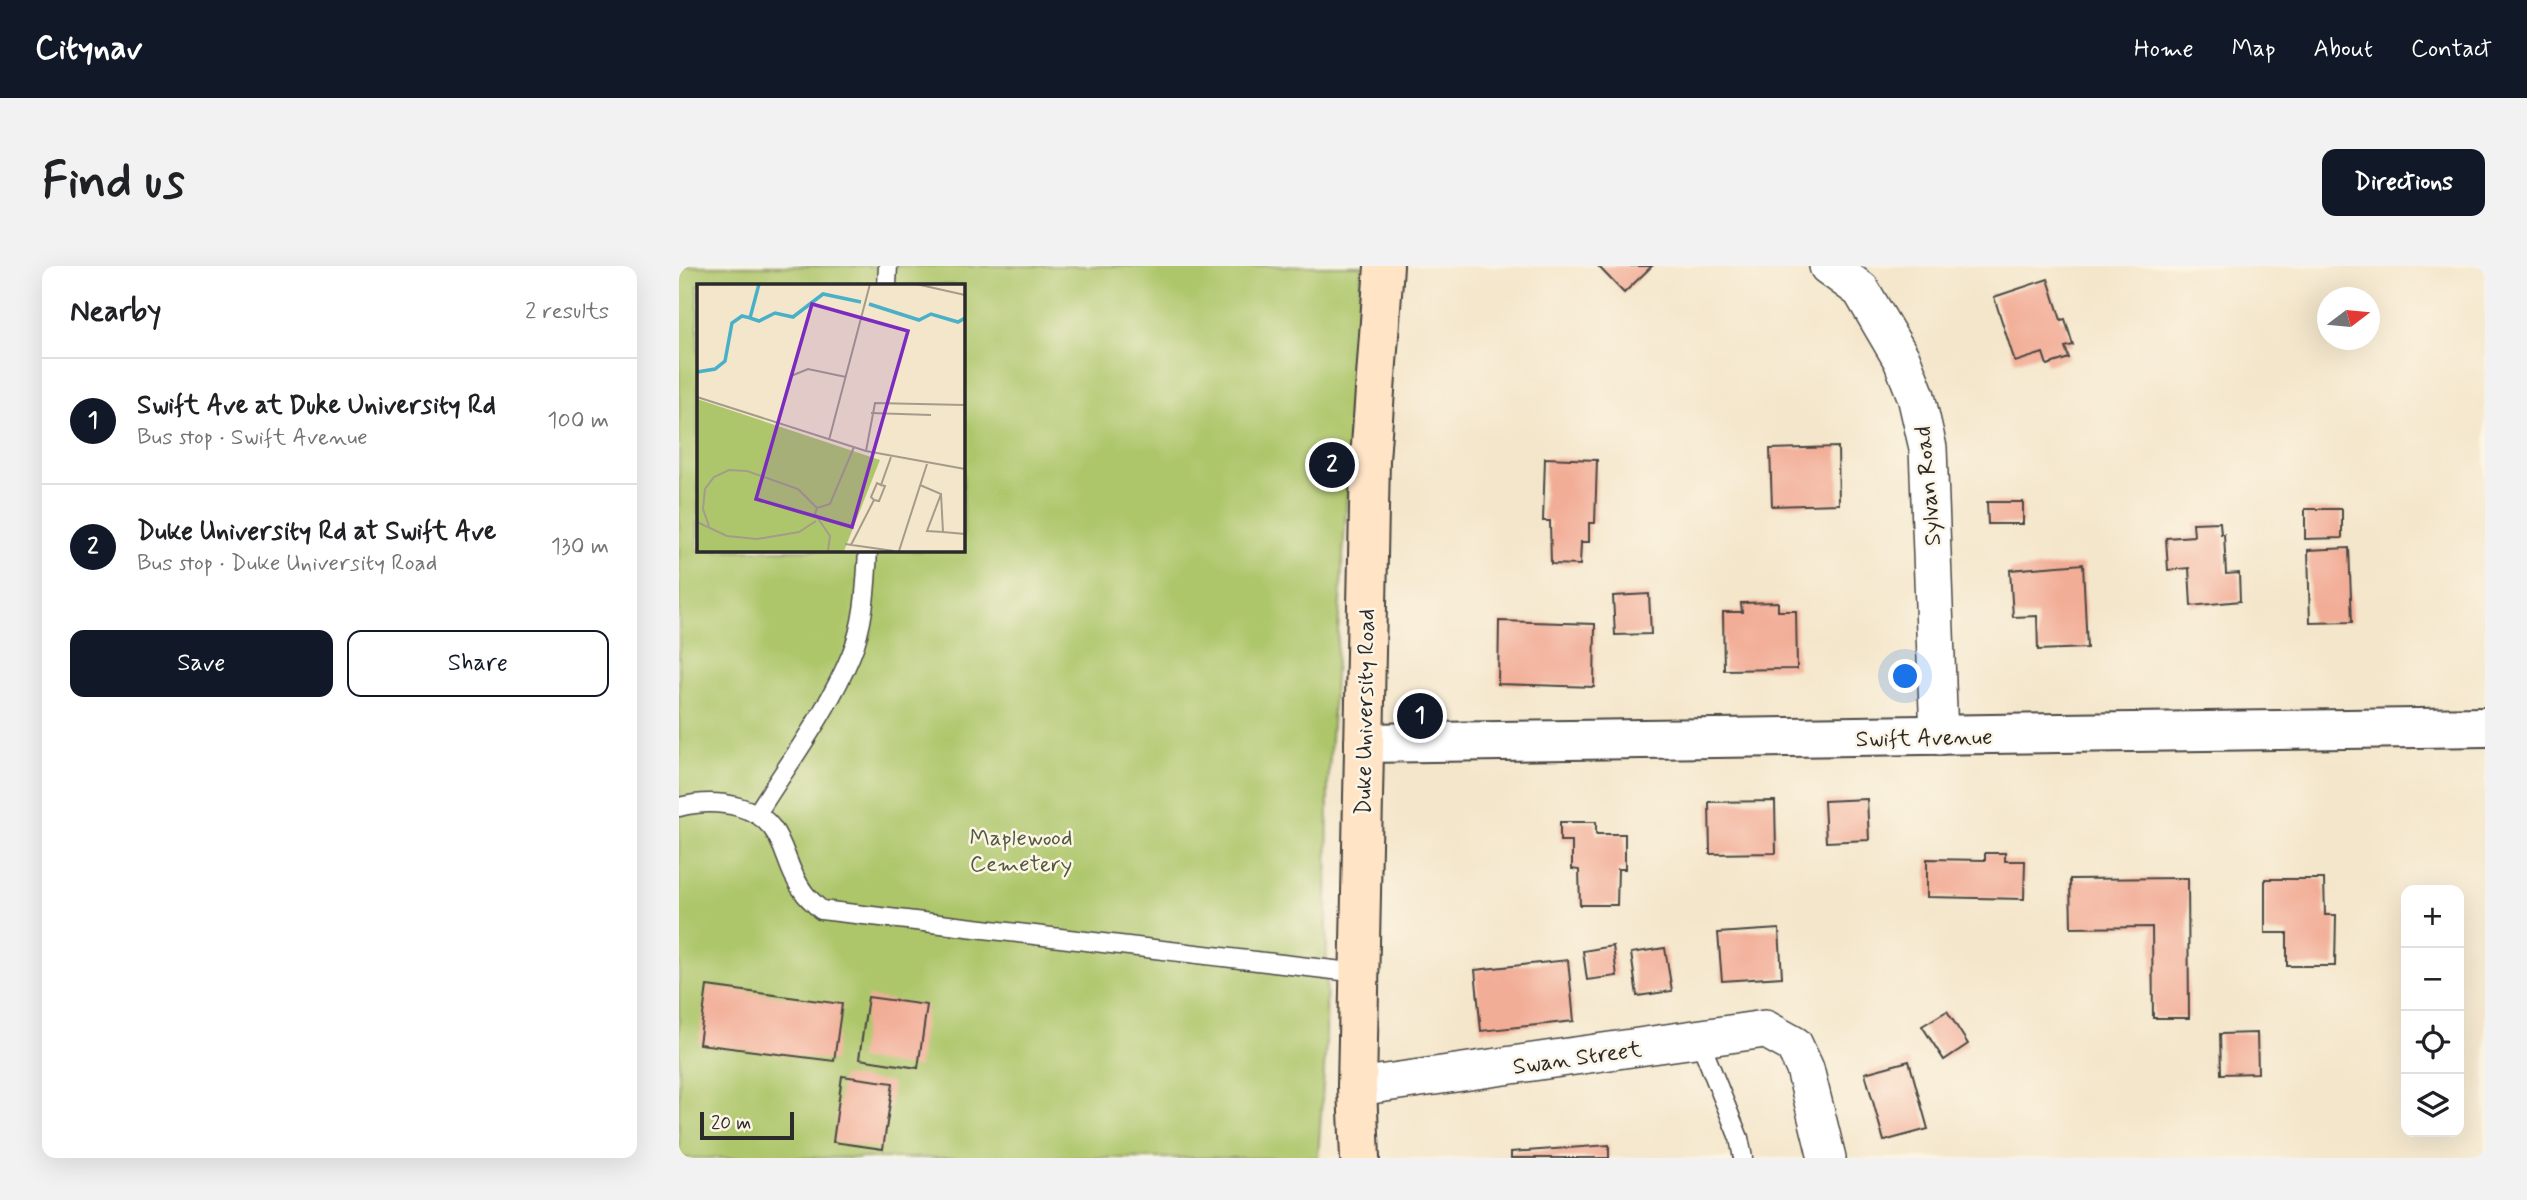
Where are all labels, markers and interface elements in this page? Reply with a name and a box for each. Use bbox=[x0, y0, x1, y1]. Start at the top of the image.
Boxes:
text: Citynav bbox=[35, 27, 142, 71]
text: Home bbox=[2134, 34, 2194, 65]
text: Map bbox=[2232, 34, 2276, 65]
text: About bbox=[2314, 34, 2373, 65]
text: Contact bbox=[2411, 34, 2492, 65]
button: Directions bbox=[2322, 149, 2485, 216]
text: Find us bbox=[42, 150, 185, 215]
inset map bbox=[697, 284, 964, 551]
north arrow bbox=[2317, 287, 2380, 350]
text: Nearby bbox=[70, 292, 161, 331]
text: 2 results bbox=[525, 297, 609, 327]
text: Swift Ave at Duke University Rd bbox=[137, 389, 496, 423]
text: 1 bbox=[88, 406, 98, 436]
text: 100 m bbox=[547, 406, 609, 436]
text: Bus stop · Swift Avenue bbox=[137, 423, 368, 453]
street label: Sylvan Road bbox=[1909, 425, 1949, 547]
pin: 2 bbox=[1309, 439, 1355, 491]
text: Duke University Rd at Swift Ave bbox=[137, 515, 496, 549]
text: 2 bbox=[87, 532, 99, 562]
text: 130 m bbox=[551, 532, 609, 562]
text: Bus stop · Duke University Road bbox=[137, 549, 437, 579]
street label: Duke University Road bbox=[1349, 609, 1383, 816]
button: Save bbox=[70, 630, 333, 697]
button: Share bbox=[347, 630, 609, 697]
your location bbox=[1888, 659, 1922, 693]
pin: 1 bbox=[1397, 690, 1443, 742]
street label: Swift Avenue bbox=[1855, 723, 1993, 755]
park label: Maplewood Cemetery bbox=[970, 824, 1072, 880]
map controls bbox=[2401, 885, 2464, 1137]
button: + bbox=[2401, 885, 2464, 948]
button: − bbox=[2401, 948, 2464, 1011]
button: locate bbox=[2401, 1011, 2464, 1074]
street label: Swan Street bbox=[1511, 1035, 1644, 1083]
button: layers bbox=[2401, 1074, 2464, 1137]
scale bar bbox=[700, 1109, 795, 1141]
text: 20 m bbox=[711, 1111, 751, 1136]

